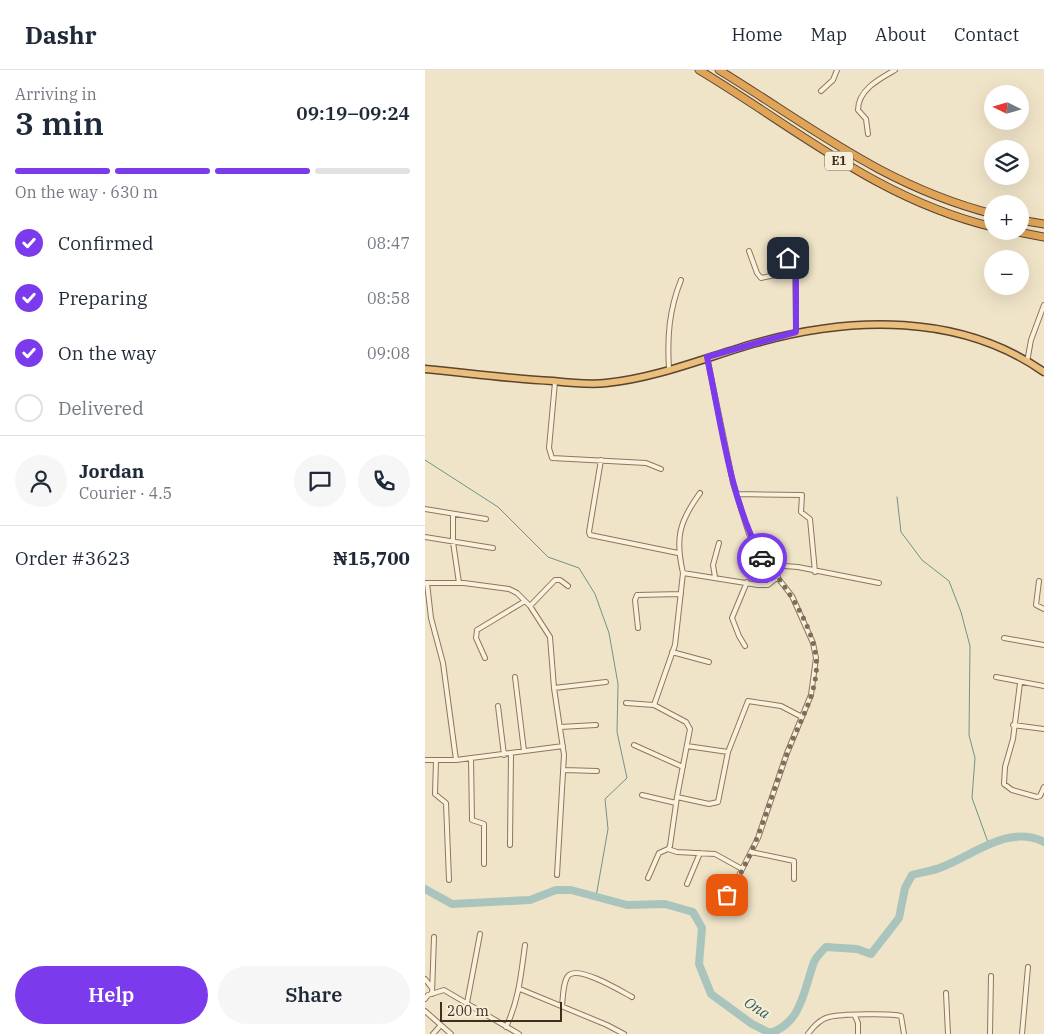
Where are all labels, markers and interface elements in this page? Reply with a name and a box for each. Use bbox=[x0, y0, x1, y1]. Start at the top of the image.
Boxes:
text: Dashr bbox=[25, 19, 96, 51]
text: Home bbox=[731, 23, 783, 46]
text: Map bbox=[811, 23, 847, 46]
text: About bbox=[875, 23, 926, 46]
text: Contact bbox=[954, 23, 1019, 46]
text: Arriving in bbox=[15, 84, 97, 104]
north arrow bbox=[984, 85, 1029, 130]
map controls bbox=[984, 85, 1029, 295]
text: 09:19–09:24 bbox=[296, 101, 410, 125]
text: 3 min bbox=[15, 102, 104, 144]
button: layers bbox=[984, 140, 1029, 185]
road number: E1 bbox=[825, 152, 853, 170]
text: On the way · 630 m bbox=[15, 182, 158, 202]
button: + bbox=[984, 195, 1029, 240]
icon: check bbox=[15, 229, 43, 257]
text: Confirmed bbox=[58, 231, 153, 255]
text: 08:47 bbox=[367, 233, 410, 253]
pin bbox=[767, 237, 809, 279]
icon: home bbox=[774, 244, 802, 272]
button: − bbox=[984, 250, 1029, 295]
icon: check bbox=[15, 284, 43, 312]
text: Preparing bbox=[58, 286, 147, 310]
text: 08:58 bbox=[367, 288, 410, 308]
icon: check bbox=[15, 339, 43, 367]
text: On the way bbox=[58, 341, 156, 365]
text: 09:08 bbox=[367, 343, 410, 363]
text: Delivered bbox=[58, 396, 144, 420]
button: person bbox=[15, 455, 67, 507]
button: chat bbox=[294, 455, 346, 507]
button: phone bbox=[358, 455, 410, 507]
text: Jordan bbox=[79, 459, 144, 483]
text: Courier · 4.5 bbox=[79, 483, 172, 503]
courier bbox=[737, 533, 787, 583]
icon: car bbox=[748, 544, 776, 572]
text: Order #3623 bbox=[15, 546, 130, 570]
text: ₦15,700 bbox=[333, 546, 410, 570]
pin bbox=[706, 874, 748, 916]
icon: bag bbox=[713, 881, 741, 909]
button: Help bbox=[15, 966, 208, 1024]
button: Share bbox=[218, 966, 410, 1024]
water label: Ona bbox=[741, 992, 774, 1023]
scale bar bbox=[440, 999, 563, 1022]
text: 200 m bbox=[447, 1002, 489, 1020]

